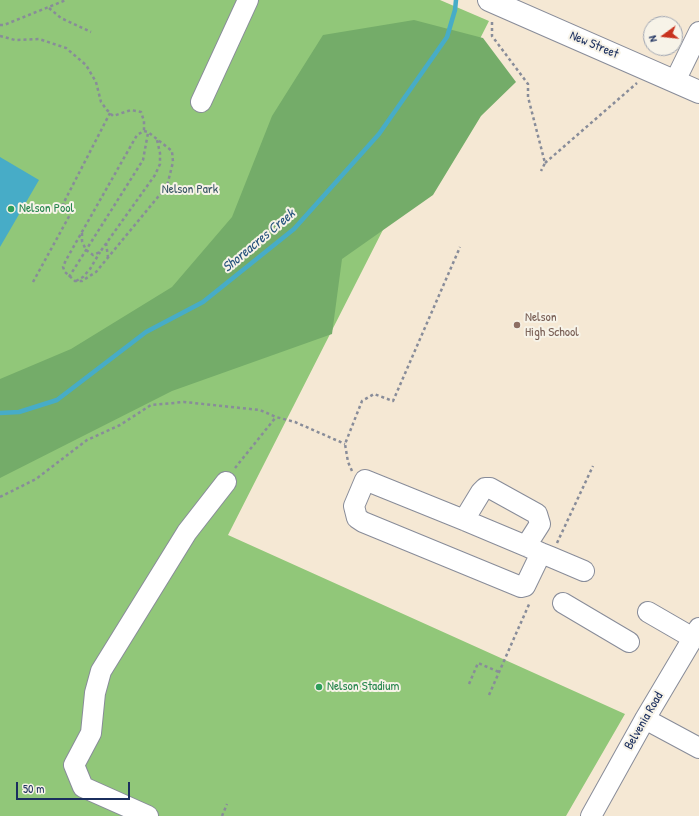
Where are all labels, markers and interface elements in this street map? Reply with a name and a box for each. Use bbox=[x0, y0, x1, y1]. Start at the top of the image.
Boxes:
north arrow bbox=[643, 16, 683, 56]
street label: New Street bbox=[567, 28, 621, 62]
text: N bbox=[645, 34, 660, 43]
park label: Nelson Park bbox=[162, 182, 218, 198]
place label: Nelson Pool bbox=[19, 201, 74, 217]
marker: Nelson Pool bbox=[6, 204, 16, 214]
water label: Shoreacres Creek bbox=[219, 206, 299, 276]
place label: Nelson High School bbox=[525, 310, 579, 341]
marker: Nelson High School bbox=[512, 320, 522, 330]
place label: Nelson Stadium bbox=[327, 679, 399, 695]
marker: Nelson Stadium bbox=[314, 682, 324, 692]
street label: Belvenia Road bbox=[621, 689, 667, 753]
scale bar bbox=[18, 774, 132, 800]
text: 50 m bbox=[23, 780, 44, 797]

